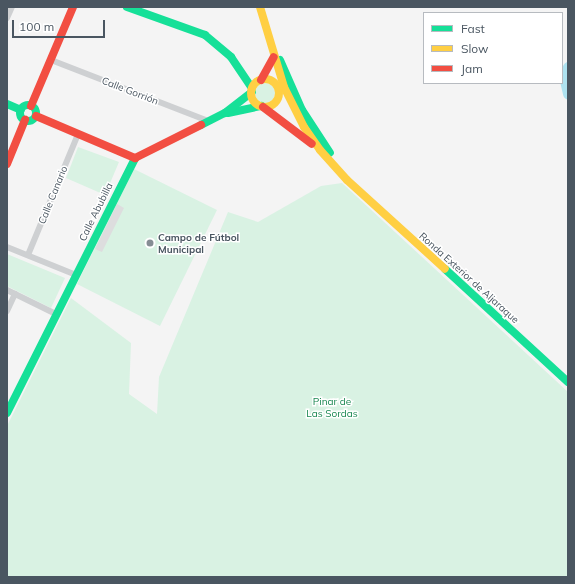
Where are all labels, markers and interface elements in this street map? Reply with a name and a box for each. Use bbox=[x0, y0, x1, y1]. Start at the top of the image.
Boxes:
scale bar bbox=[14, 12, 107, 38]
legend bbox=[423, 12, 563, 84]
text: 100 m bbox=[19, 19, 54, 34]
text: Fast bbox=[461, 21, 485, 36]
text: Slow bbox=[461, 41, 489, 56]
text: Jam bbox=[461, 61, 483, 76]
street label: Calle Gorrión bbox=[100, 75, 160, 107]
street label: Calle Canario bbox=[36, 164, 70, 226]
street label: Calle Abubilla bbox=[77, 181, 115, 243]
street label: Ronda Exterior de Aljaraque bbox=[417, 230, 521, 326]
place label: Campo de Fútbol Municipal bbox=[158, 231, 239, 254]
marker: Campo de Fútbol Municipal bbox=[145, 238, 155, 248]
park label: Pinar de Las Sordas bbox=[306, 395, 358, 418]

